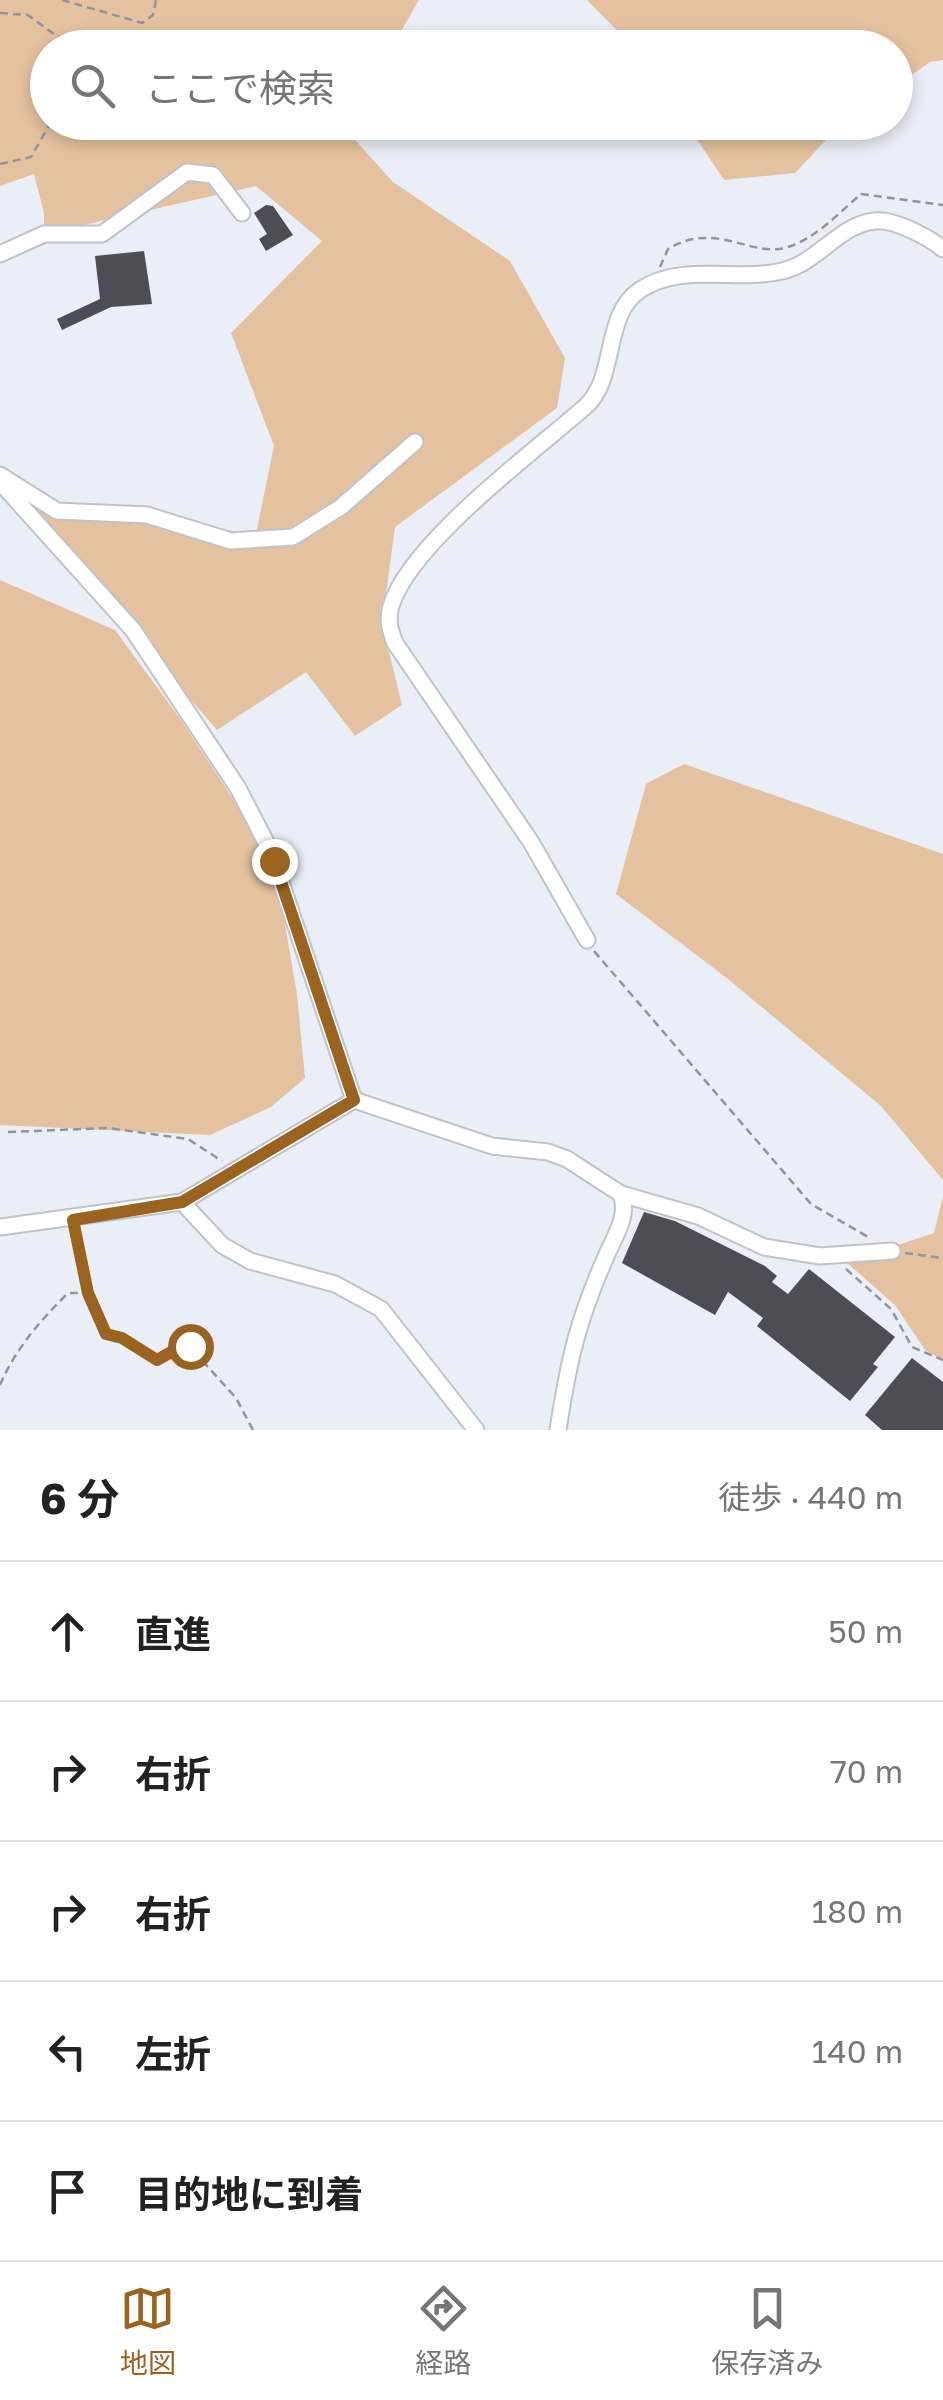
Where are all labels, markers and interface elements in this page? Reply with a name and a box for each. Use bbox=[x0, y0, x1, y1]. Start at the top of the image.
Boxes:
search box bbox=[30, 30, 913, 140]
icon: search bbox=[65, 58, 120, 113]
text: ここで検索 bbox=[145, 65, 335, 110]
route end bbox=[252, 839, 298, 885]
route start bbox=[168, 1324, 214, 1370]
text: 6 分 bbox=[40, 1473, 119, 1523]
text: 徒歩 · 440 m bbox=[718, 1478, 903, 1516]
icon: ahead bbox=[40, 1604, 95, 1659]
text: 直進 bbox=[135, 1611, 211, 1656]
text: 50 m bbox=[828, 1612, 903, 1650]
icon: right bbox=[40, 1744, 95, 1799]
text: 右折 bbox=[135, 1751, 211, 1796]
text: 70 m bbox=[830, 1752, 903, 1790]
icon: right bbox=[40, 1884, 95, 1939]
text: 右折 bbox=[135, 1891, 211, 1936]
text: 180 m bbox=[812, 1892, 903, 1930]
icon: left bbox=[40, 2024, 95, 2079]
text: 左折 bbox=[135, 2031, 211, 2076]
text: 140 m bbox=[812, 2032, 903, 2070]
icon: arrive bbox=[40, 2164, 95, 2219]
text: 目的地に到着 bbox=[135, 2171, 363, 2216]
tab: 地図 bbox=[120, 2281, 176, 2381]
tab: 経路 bbox=[415, 2281, 471, 2381]
tab: 保存済み bbox=[711, 2281, 823, 2381]

